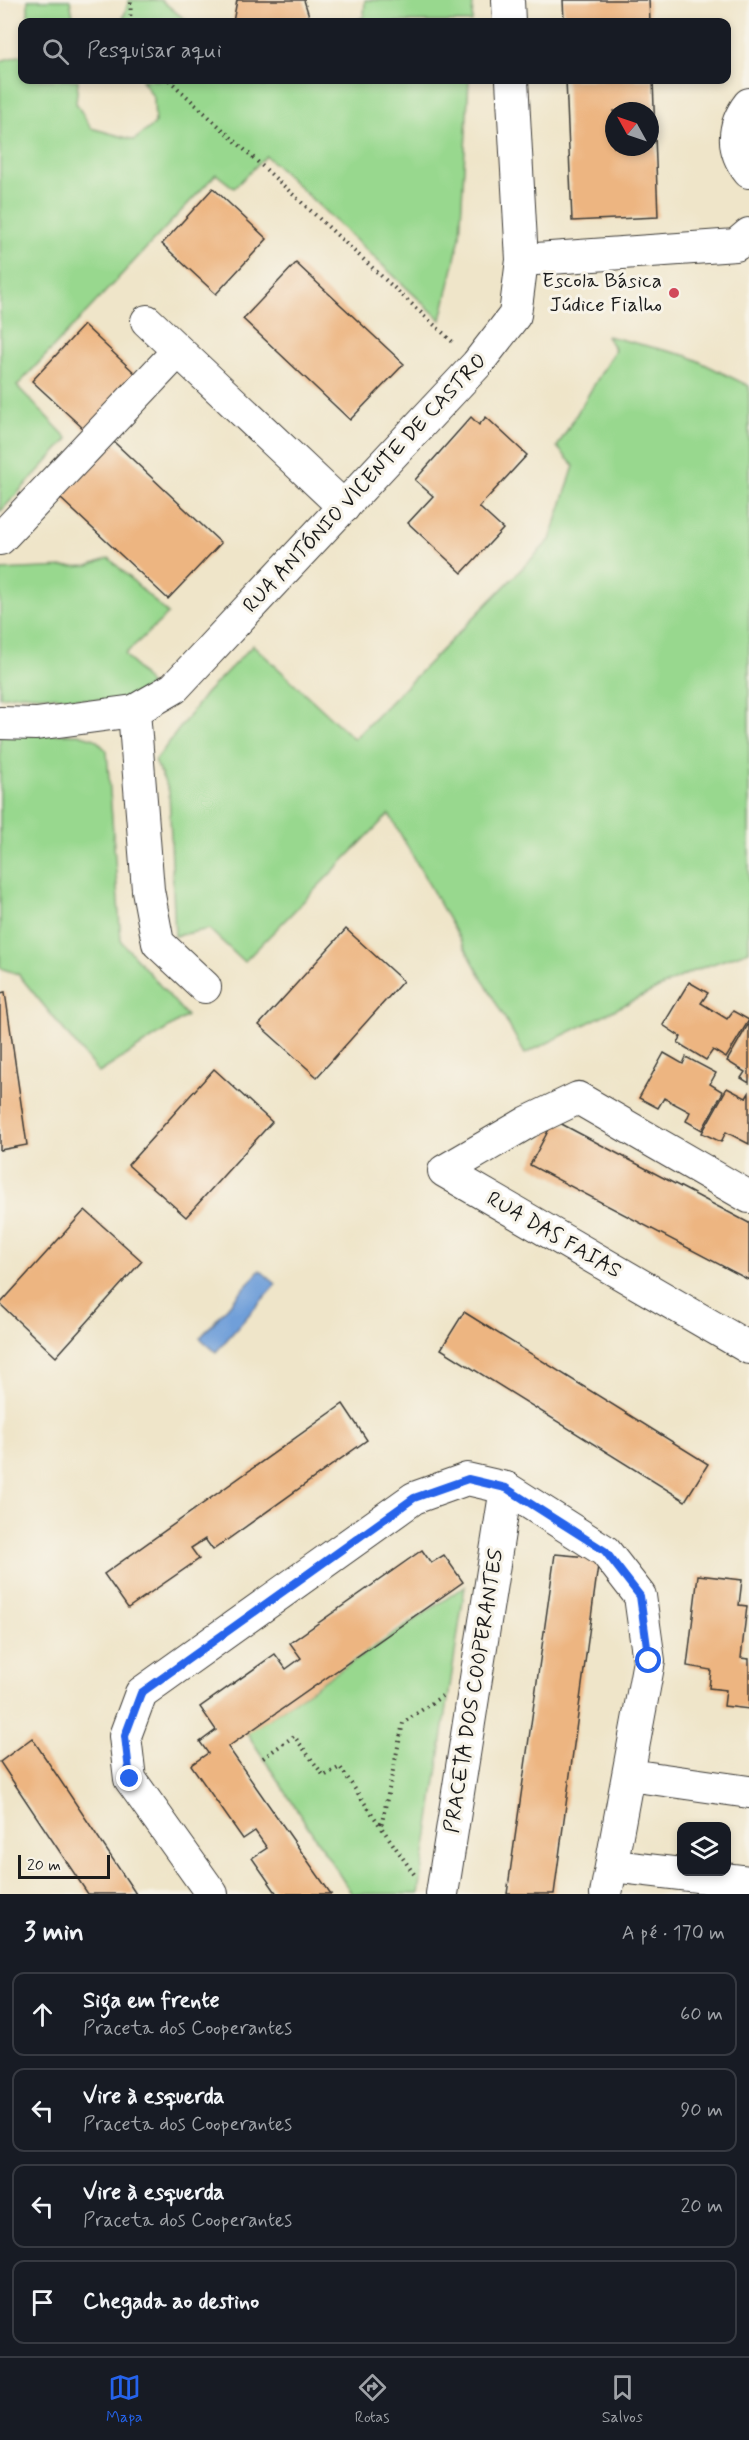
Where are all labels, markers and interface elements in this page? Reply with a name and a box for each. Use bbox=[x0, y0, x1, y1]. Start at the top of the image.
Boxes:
search box bbox=[18, 18, 731, 84]
icon: search bbox=[39, 35, 72, 68]
text: Pesquisar aqui bbox=[87, 37, 222, 65]
north arrow bbox=[605, 102, 659, 156]
place label: Escola Básica Júdice Fialho bbox=[542, 267, 662, 319]
marker: Escola Básica Júdice Fialho bbox=[667, 286, 681, 300]
street label: RUA ANTÓNIO VICENTE DE CASTRO bbox=[237, 347, 493, 619]
street label: RUA DAS FAIAS bbox=[481, 1185, 627, 1285]
street label: PRACETA DOS COOPERANTES bbox=[438, 1547, 510, 1835]
route start bbox=[635, 1647, 661, 1673]
route end bbox=[116, 1765, 142, 1791]
map controls bbox=[677, 1822, 731, 1876]
button: layers bbox=[677, 1822, 731, 1876]
scale bar bbox=[18, 1852, 110, 1880]
text: 20 m bbox=[27, 1855, 61, 1876]
text: 3 min bbox=[24, 1916, 84, 1950]
text: A pé · 170 m bbox=[622, 1920, 725, 1947]
text: Siga em frente bbox=[83, 1987, 220, 2015]
icon: ahead bbox=[26, 1998, 59, 2031]
text: 60 m bbox=[680, 2001, 723, 2028]
text: Praceta dos Cooperantes bbox=[83, 2015, 292, 2042]
text: Vire à esquerda bbox=[83, 2083, 224, 2111]
icon: left bbox=[26, 2094, 59, 2127]
text: 90 m bbox=[680, 2097, 723, 2124]
text: Praceta dos Cooperantes bbox=[83, 2111, 292, 2138]
text: Vire à esquerda bbox=[83, 2179, 224, 2207]
icon: left bbox=[26, 2190, 59, 2223]
text: 20 m bbox=[680, 2193, 723, 2220]
text: Praceta dos Cooperantes bbox=[83, 2207, 292, 2234]
icon: arrive bbox=[26, 2286, 59, 2319]
text: Chegada ao destino bbox=[83, 2288, 259, 2316]
tab: Mapa bbox=[106, 2371, 143, 2428]
tab: Rotas bbox=[355, 2371, 390, 2428]
tab: Salvos bbox=[602, 2371, 643, 2428]

